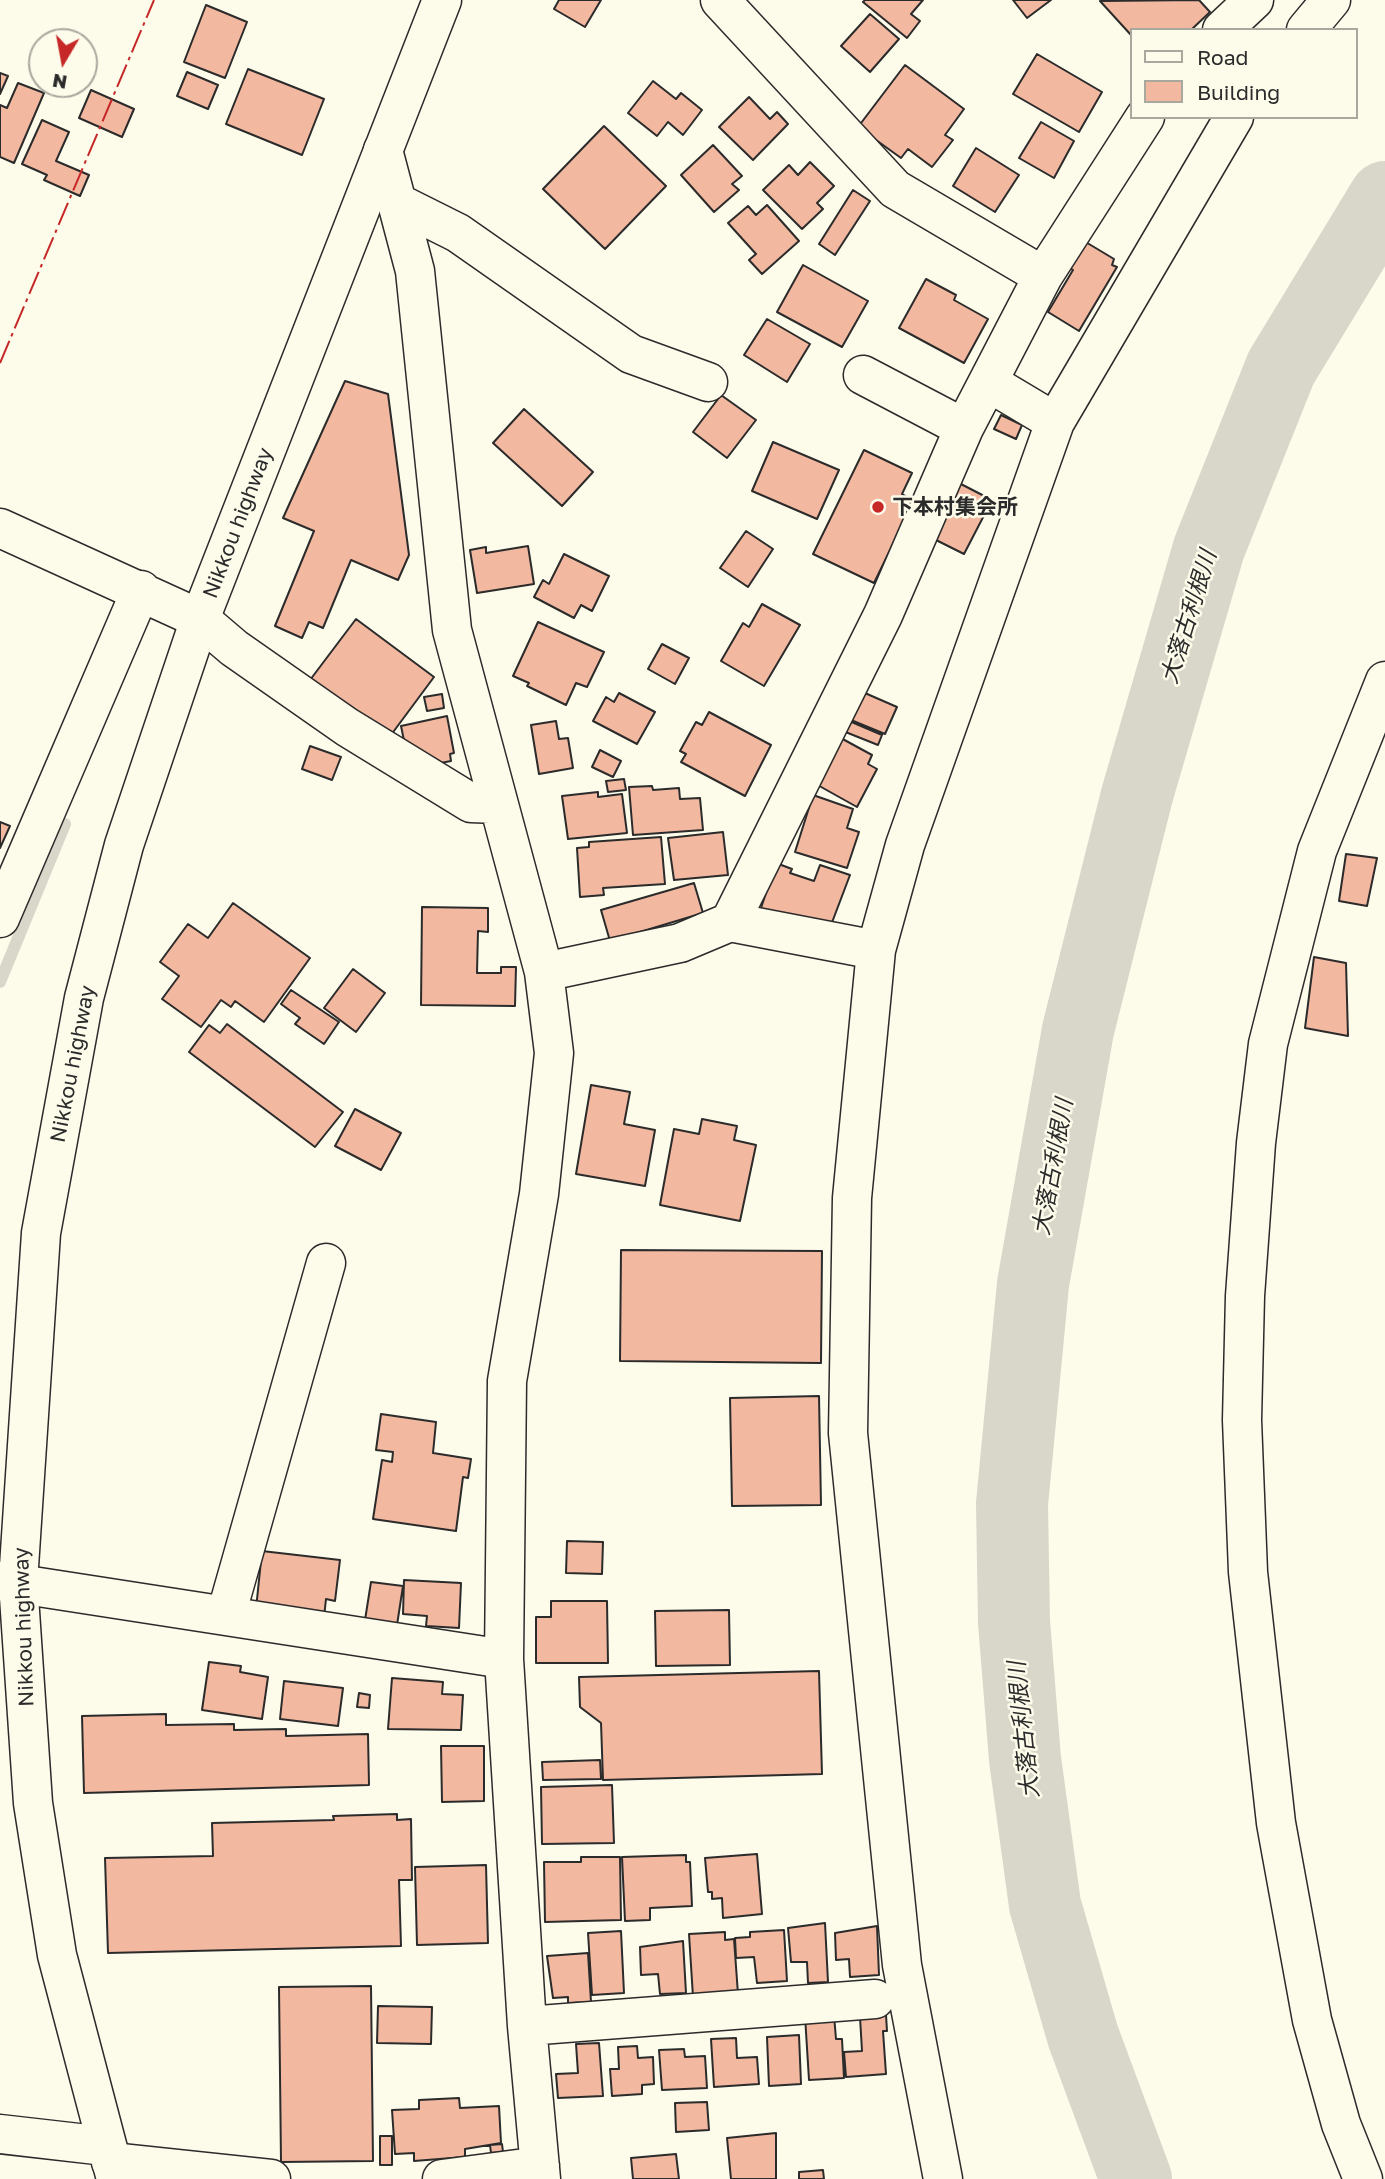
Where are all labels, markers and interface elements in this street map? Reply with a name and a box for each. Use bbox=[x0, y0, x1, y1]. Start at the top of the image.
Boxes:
north arrow bbox=[28, 28, 98, 98]
legend bbox=[1130, 28, 1357, 119]
text: Road bbox=[1197, 44, 1248, 70]
text: N bbox=[51, 70, 69, 95]
text: Building bbox=[1197, 79, 1280, 105]
street label: Nikkou highway bbox=[198, 444, 278, 602]
place label: 下本村集会所 bbox=[892, 494, 1018, 520]
marker: 下本村集会所 bbox=[870, 499, 886, 515]
water label: 大落古利根川 bbox=[1156, 547, 1222, 687]
street label: Nikkou highway bbox=[45, 983, 101, 1145]
water label: 大落古利根川 bbox=[1027, 1097, 1079, 1237]
street label: Nikkou highway bbox=[9, 1547, 39, 1707]
water label: 大落古利根川 bbox=[1003, 1660, 1045, 1800]

